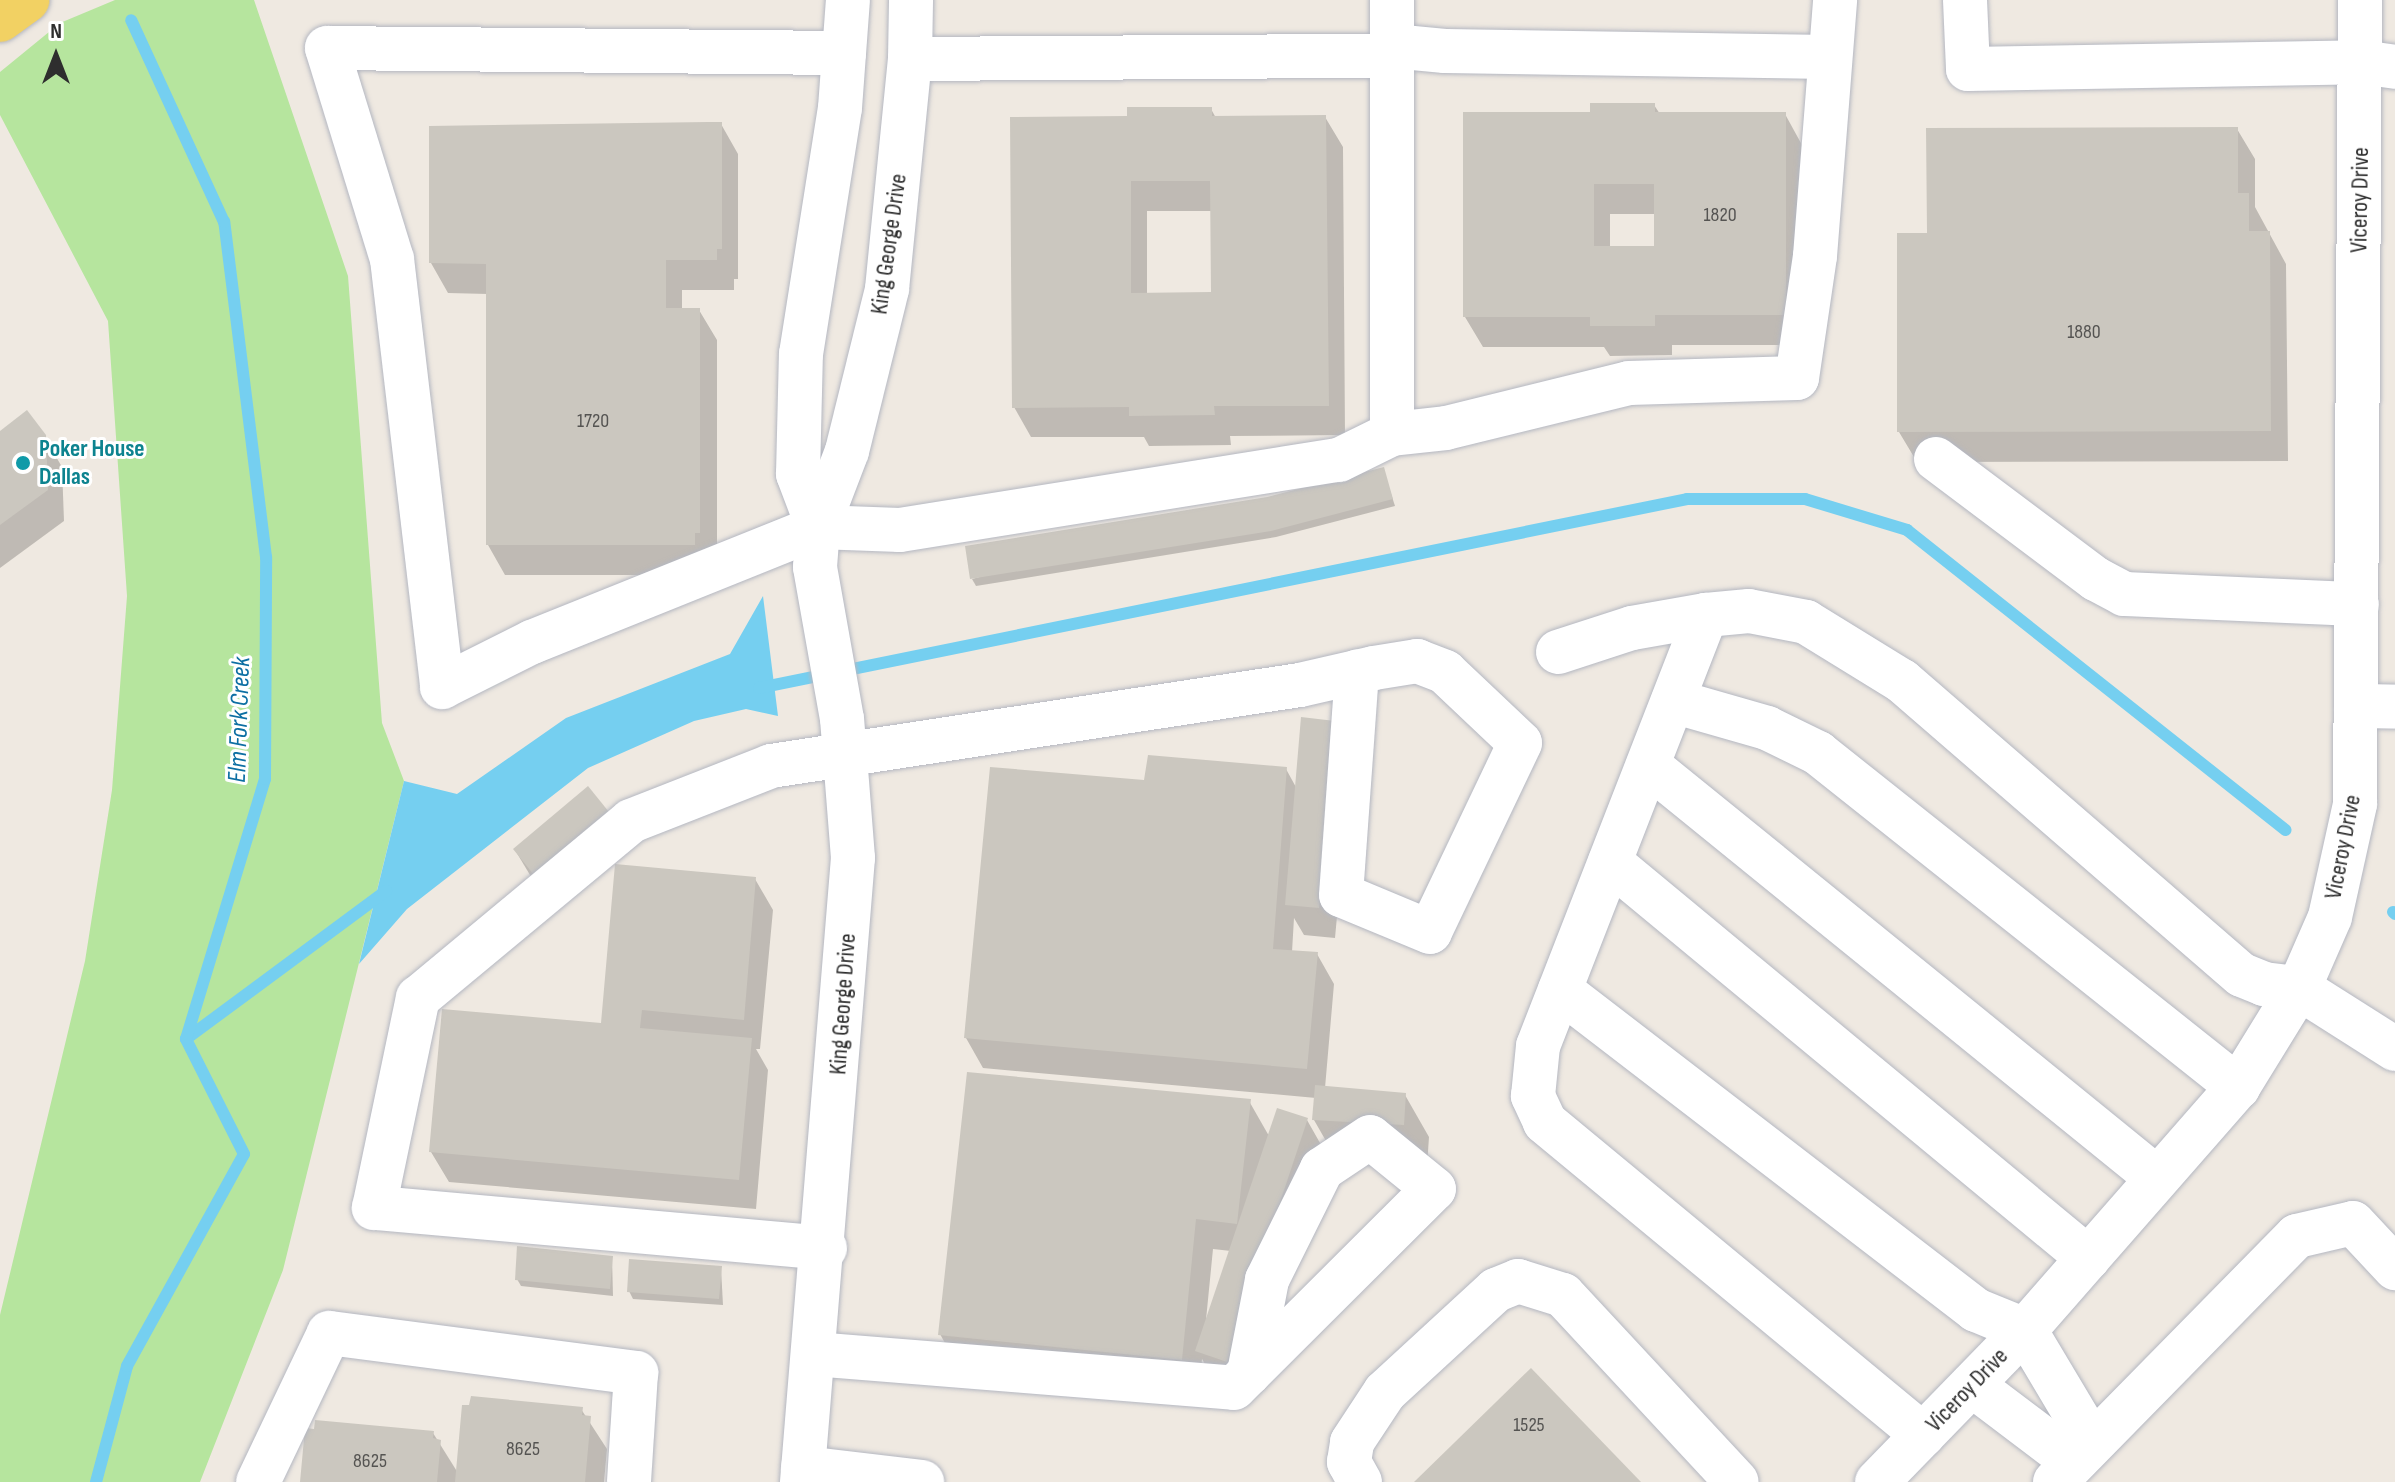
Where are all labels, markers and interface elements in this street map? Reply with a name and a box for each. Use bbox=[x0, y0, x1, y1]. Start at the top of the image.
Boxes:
north arrow bbox=[16, 16, 96, 96]
text: N bbox=[50, 18, 62, 45]
street label: Viceroy Drive bbox=[2345, 147, 2375, 253]
street label: King George Drive bbox=[865, 172, 913, 316]
house number: 1820 bbox=[1703, 203, 1737, 227]
house number: 1880 bbox=[2067, 320, 2101, 344]
house number: 1720 bbox=[577, 409, 609, 433]
place label: Poker House Dallas bbox=[39, 435, 145, 491]
marker: Poker House Dallas bbox=[14, 454, 32, 472]
water label: Elm Fork Creek bbox=[222, 657, 258, 783]
street label: Viceroy Drive bbox=[2319, 792, 2367, 902]
street label: King George Drive bbox=[824, 932, 862, 1076]
street label: Viceroy Drive bbox=[1920, 1342, 2014, 1438]
house number: 1525 bbox=[1513, 1413, 1545, 1437]
house number: 8625 bbox=[506, 1437, 540, 1461]
house number: 8625 bbox=[353, 1449, 387, 1473]

